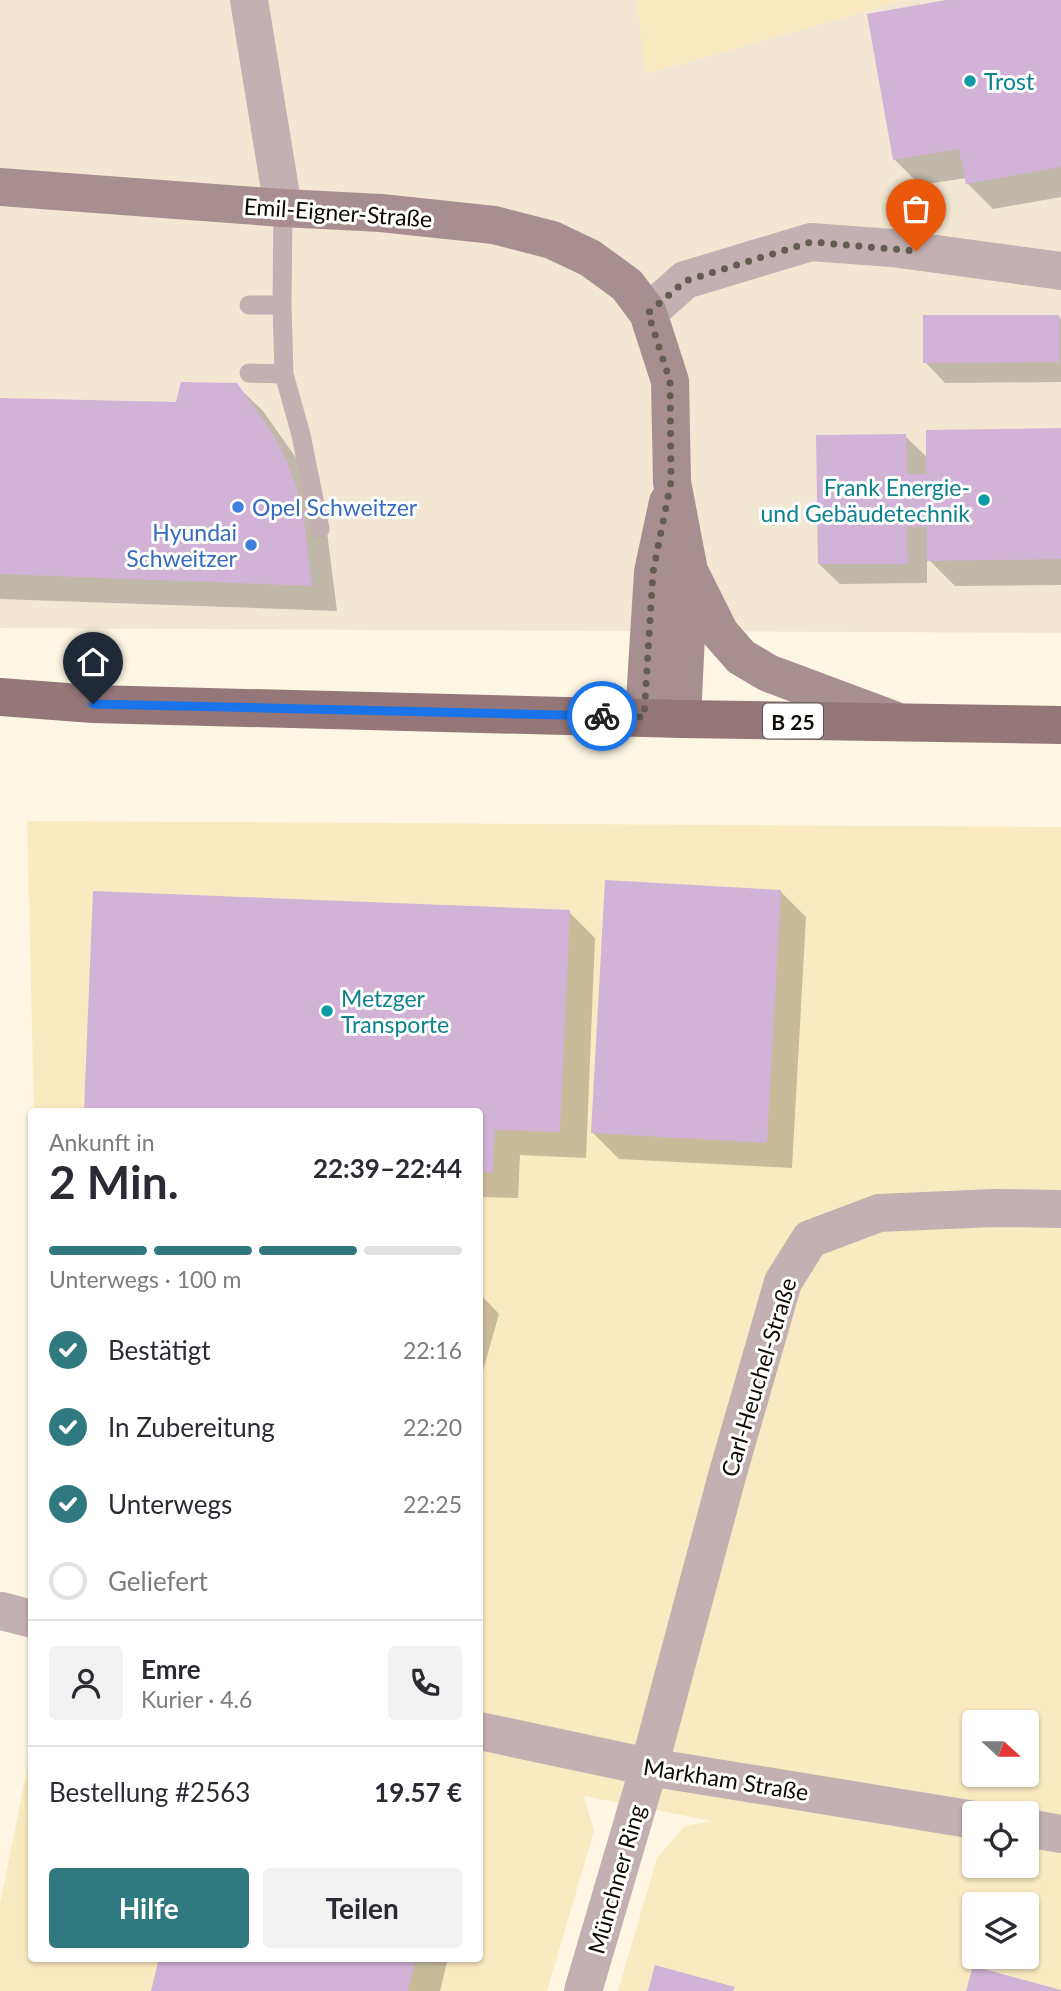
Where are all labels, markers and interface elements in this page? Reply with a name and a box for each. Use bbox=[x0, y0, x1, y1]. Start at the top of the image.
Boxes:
place label: Trost bbox=[984, 67, 1035, 95]
marker: Trost bbox=[962, 73, 978, 89]
pin bbox=[886, 179, 946, 251]
icon: bag bbox=[897, 190, 935, 228]
street label: Emil-Eigner-Straße bbox=[243, 191, 433, 233]
place label: Frank Energie- und Gebäudetechnik bbox=[761, 473, 970, 527]
marker: Frank Energie- und Gebäudetechnik bbox=[976, 492, 992, 508]
place label: Opel Schweitzer bbox=[252, 493, 418, 521]
marker: Opel Schweitzer bbox=[230, 499, 246, 515]
place label: Hyundai Schweitzer bbox=[126, 518, 238, 572]
marker: Hyundai Schweitzer bbox=[243, 537, 259, 553]
pin bbox=[63, 632, 123, 704]
icon: home bbox=[74, 643, 112, 681]
courier bbox=[567, 681, 637, 751]
icon: bike bbox=[583, 697, 621, 735]
road number: B 25 bbox=[763, 704, 823, 738]
place label: Metzger Transporte bbox=[341, 984, 449, 1038]
marker: Metzger Transporte bbox=[319, 1003, 335, 1019]
text: Ankunft in bbox=[49, 1128, 155, 1156]
text: 22:39–22:44 bbox=[313, 1152, 462, 1184]
text: 2 Min. bbox=[49, 1154, 179, 1209]
text: Unterwegs · 100 m bbox=[49, 1265, 242, 1293]
street label: Carl-Heuchel-Straße bbox=[714, 1274, 802, 1480]
icon: check bbox=[49, 1331, 87, 1369]
text: Bestätigt bbox=[108, 1334, 211, 1366]
text: 22:16 bbox=[403, 1336, 462, 1364]
icon: check bbox=[49, 1408, 87, 1446]
text: In Zubereitung bbox=[108, 1411, 275, 1443]
text: 22:20 bbox=[403, 1413, 462, 1441]
icon: check bbox=[49, 1485, 87, 1523]
text: Unterwegs bbox=[108, 1488, 232, 1520]
text: 22:25 bbox=[403, 1490, 462, 1518]
text: Geliefert bbox=[108, 1565, 208, 1597]
button: person bbox=[49, 1646, 123, 1720]
button: phone bbox=[388, 1646, 462, 1720]
text: Emre bbox=[141, 1653, 201, 1685]
text: Kurier · 4.6 bbox=[141, 1685, 252, 1713]
north arrow bbox=[962, 1710, 1040, 1787]
map controls bbox=[962, 1710, 1039, 1969]
street label: Markham Straße bbox=[641, 1752, 811, 1806]
text: Bestellung #2563 bbox=[49, 1776, 250, 1808]
text: 19.57 € bbox=[374, 1776, 462, 1808]
street label: Münchner Ring bbox=[581, 1801, 651, 1957]
button: locate bbox=[962, 1801, 1039, 1878]
button: Hilfe bbox=[49, 1868, 249, 1948]
button: Teilen bbox=[263, 1868, 462, 1948]
button: layers bbox=[962, 1892, 1039, 1969]

